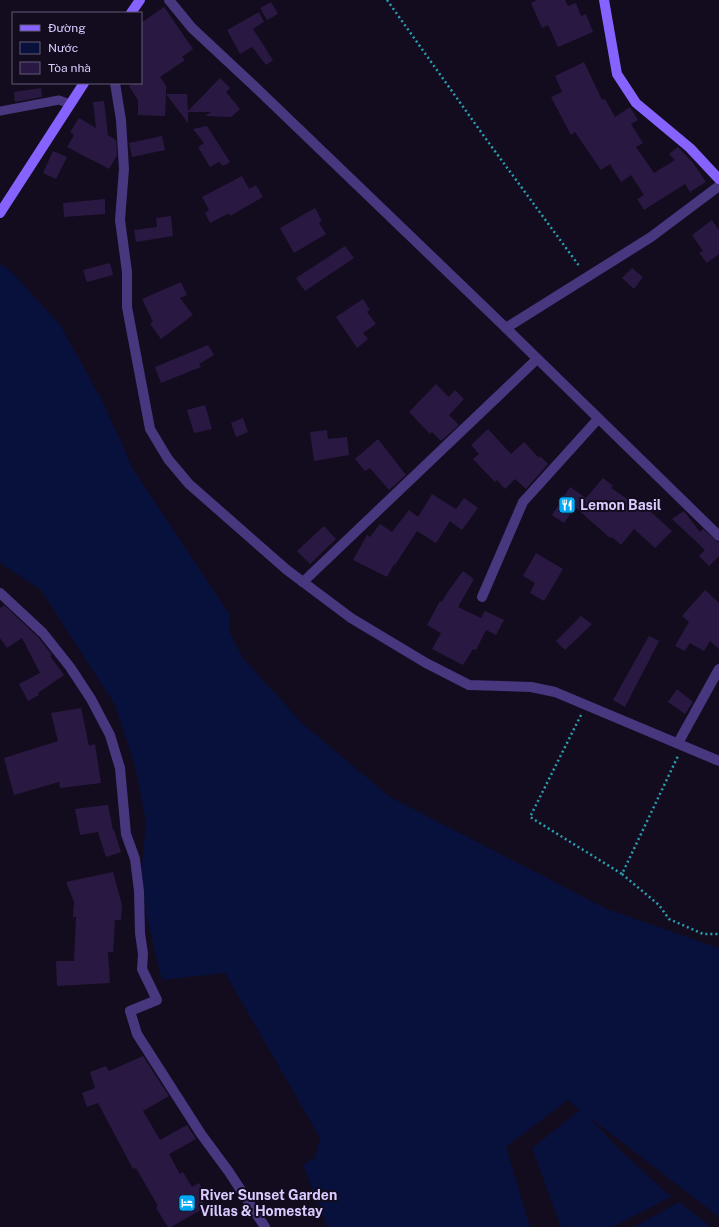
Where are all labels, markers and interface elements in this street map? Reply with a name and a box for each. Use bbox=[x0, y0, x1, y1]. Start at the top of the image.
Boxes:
legend bbox=[12, 12, 142, 84]
text: Đường bbox=[48, 21, 86, 35]
text: Nước bbox=[48, 41, 78, 55]
text: Tòa nhà bbox=[48, 61, 91, 75]
restaurant icon: Lemon Basil bbox=[557, 495, 577, 515]
place label: Lemon Basil bbox=[580, 497, 662, 513]
place label: River Sunset Garden Villas & Homestay bbox=[200, 1187, 337, 1219]
hotel icon: River Sunset Garden Villas & Homestay bbox=[177, 1193, 197, 1213]

